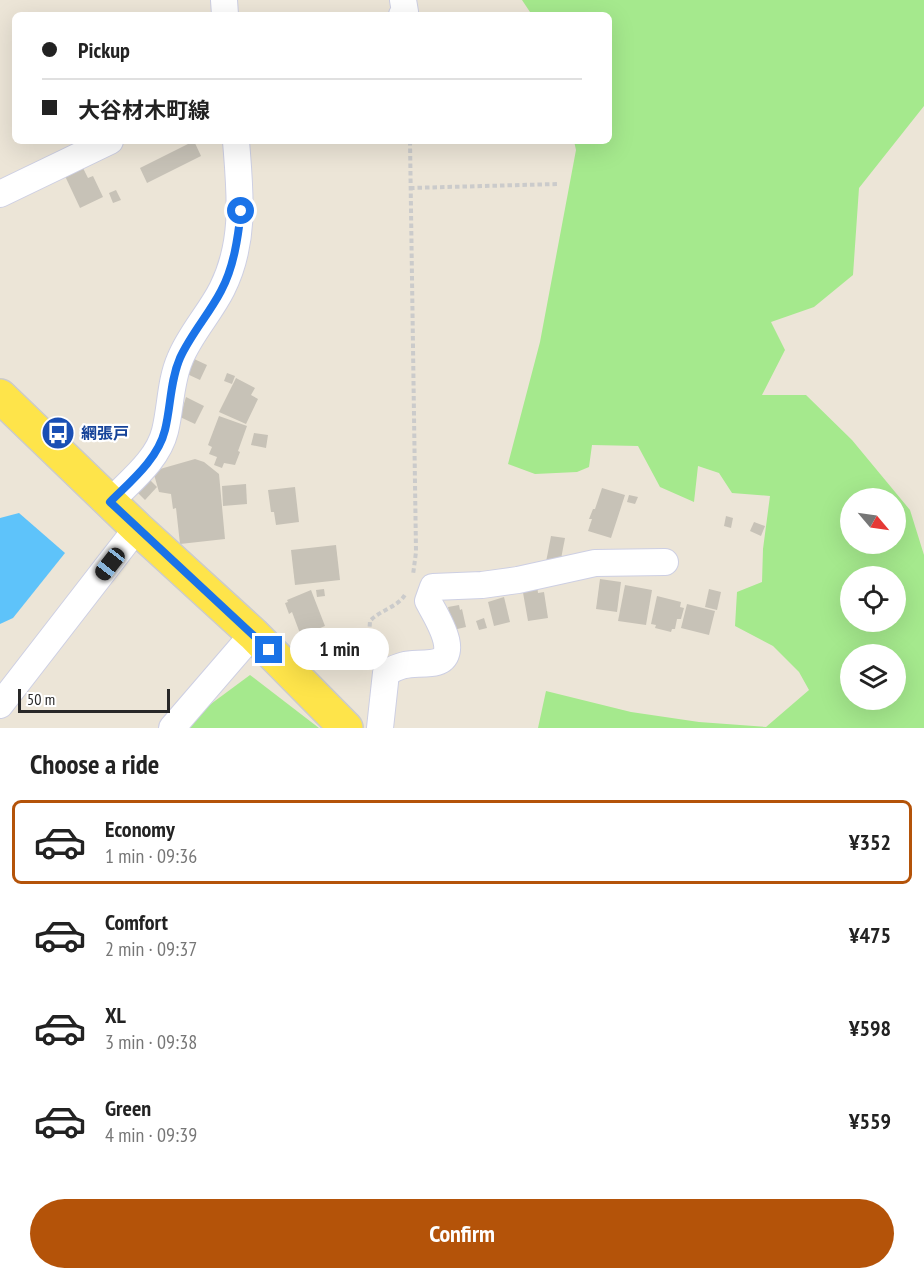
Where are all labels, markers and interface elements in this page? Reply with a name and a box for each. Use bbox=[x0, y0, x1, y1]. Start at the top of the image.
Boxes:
text: Pickup bbox=[78, 36, 130, 64]
text: 大谷材木町線 bbox=[78, 96, 210, 124]
route start bbox=[227, 197, 254, 224]
bus stop icon: 網張戸 bbox=[40, 415, 76, 451]
place label: 網張戸 bbox=[81, 423, 129, 443]
north arrow bbox=[840, 488, 906, 554]
map controls bbox=[840, 488, 906, 710]
car bbox=[92, 544, 128, 584]
button: locate bbox=[840, 566, 906, 632]
callout: 1 min bbox=[290, 629, 389, 671]
route end bbox=[255, 636, 282, 663]
text: 1 min bbox=[319, 636, 360, 662]
button: layers bbox=[840, 644, 906, 710]
scale bar bbox=[18, 686, 170, 714]
text: 50 m bbox=[27, 689, 55, 709]
text: Choose a ride bbox=[30, 747, 159, 781]
icon: car bbox=[33, 815, 87, 869]
text: Economy bbox=[105, 815, 175, 843]
text: ¥352 bbox=[849, 828, 891, 856]
text: 1 min · 09:36 bbox=[105, 843, 197, 869]
icon: car bbox=[33, 908, 87, 962]
text: Comfort bbox=[105, 908, 168, 936]
text: ¥475 bbox=[849, 921, 891, 949]
text: 2 min · 09:37 bbox=[105, 936, 197, 962]
icon: car bbox=[33, 1001, 87, 1055]
text: XL bbox=[105, 1001, 126, 1029]
text: ¥598 bbox=[849, 1014, 891, 1042]
text: 3 min · 09:38 bbox=[105, 1029, 197, 1055]
icon: car bbox=[33, 1094, 87, 1148]
text: Green bbox=[105, 1094, 151, 1122]
text: ¥559 bbox=[849, 1107, 891, 1135]
text: 4 min · 09:39 bbox=[105, 1122, 197, 1148]
button: Confirm bbox=[30, 1199, 894, 1268]

